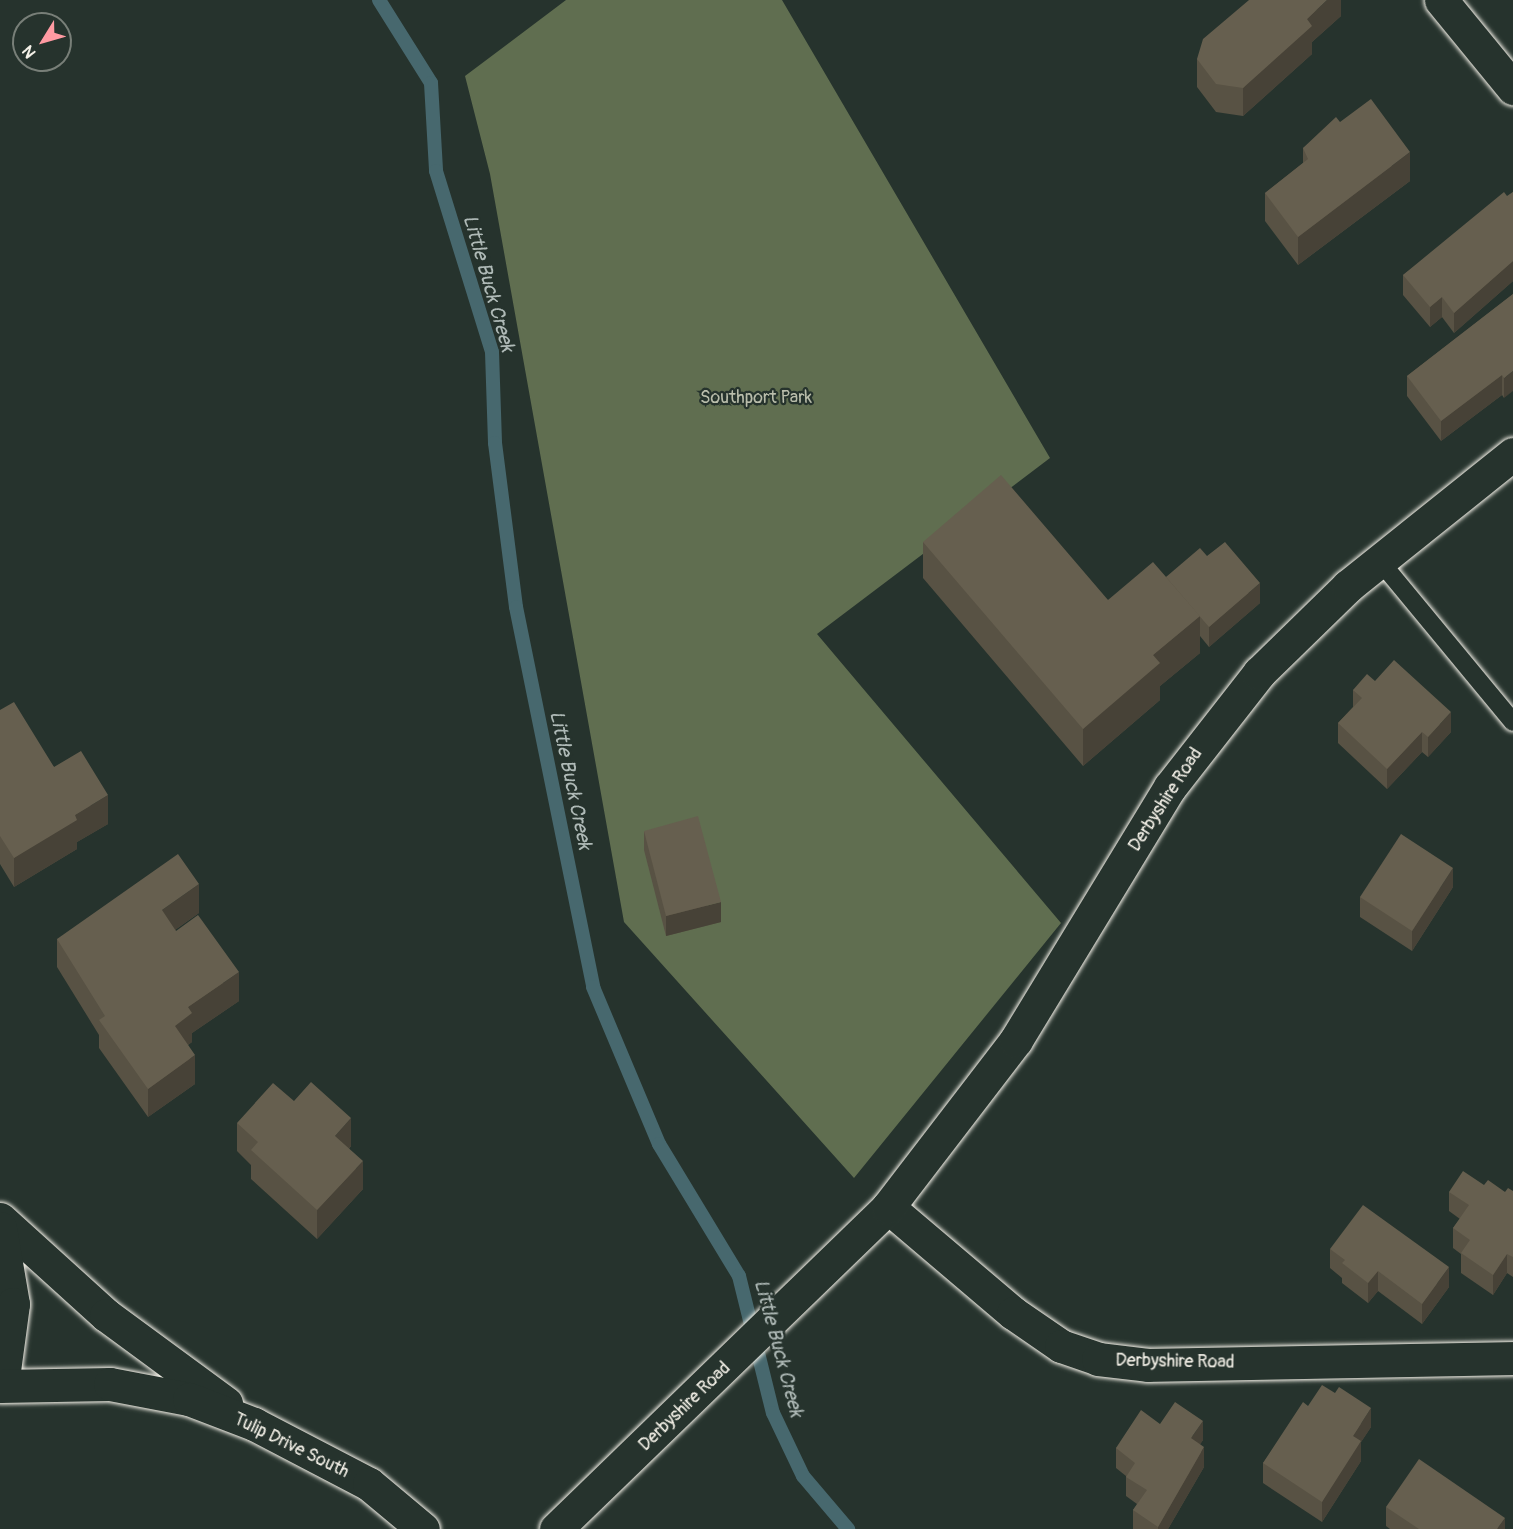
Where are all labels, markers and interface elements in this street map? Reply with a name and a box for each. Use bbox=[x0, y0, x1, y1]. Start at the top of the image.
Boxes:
north arrow bbox=[12, 12, 72, 72]
text: N bbox=[18, 41, 40, 62]
water label: Little Buck Creek bbox=[458, 212, 520, 354]
park label: Southport Park bbox=[700, 387, 812, 409]
water label: Little Buck Creek bbox=[545, 708, 597, 852]
street label: Derbyshire Road bbox=[1125, 744, 1207, 856]
water label: Little Buck Creek bbox=[749, 1277, 809, 1419]
street label: Derbyshire Road bbox=[1115, 1350, 1235, 1374]
street label: Derbyshire Road bbox=[635, 1358, 735, 1456]
street label: Tulip Drive South bbox=[230, 1409, 352, 1483]

